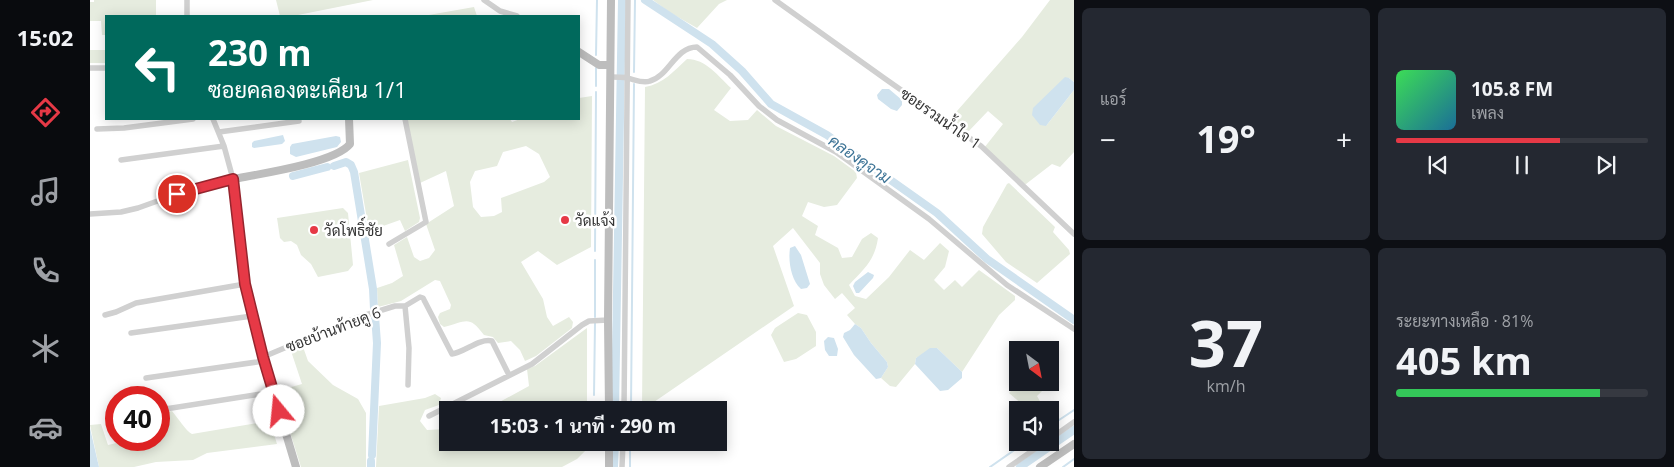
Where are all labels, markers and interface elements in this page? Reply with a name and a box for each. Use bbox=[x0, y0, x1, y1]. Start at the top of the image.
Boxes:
text: 15:02 bbox=[17, 22, 73, 52]
text: 230 m bbox=[208, 29, 312, 76]
icon: left bbox=[125, 35, 190, 100]
text: ซอยคลองตะเคียน 1/1 bbox=[208, 74, 407, 104]
text: 105.8 FM bbox=[1471, 76, 1553, 102]
street label: ซอยรวมน้ำใจ 1 bbox=[897, 81, 986, 153]
text: แอร์ bbox=[1100, 88, 1126, 110]
icon: directions bbox=[28, 95, 63, 130]
text: เพลง bbox=[1471, 102, 1504, 124]
text: 19° bbox=[1196, 112, 1256, 164]
text: − bbox=[1100, 120, 1116, 158]
text: + bbox=[1336, 120, 1352, 158]
water label: คลองคูจาม bbox=[824, 129, 896, 189]
icon: previous bbox=[1424, 151, 1452, 179]
icon: pause bbox=[1508, 151, 1536, 179]
icon: next bbox=[1592, 151, 1620, 179]
pin bbox=[156, 173, 198, 215]
icon: music bbox=[28, 174, 63, 209]
icon: arrive bbox=[163, 180, 191, 208]
place label: วัดแจ้ง bbox=[575, 210, 615, 230]
marker: วัดแจ้ง bbox=[559, 214, 571, 226]
place label: วัดโพธิ์ชัย bbox=[324, 216, 383, 240]
marker: วัดโพธิ์ชัย bbox=[308, 224, 320, 236]
icon: phone bbox=[28, 253, 63, 288]
text: 37 bbox=[1189, 298, 1263, 386]
street label: ซอยบ้านท้ายคู 6 bbox=[283, 302, 384, 357]
text: ระยะทางเหลือ · 81% bbox=[1396, 310, 1533, 332]
icon: climate bbox=[28, 331, 63, 366]
text: 405 km bbox=[1396, 334, 1532, 386]
north arrow bbox=[1009, 341, 1059, 391]
map controls bbox=[1009, 341, 1059, 451]
text: km/h bbox=[1207, 375, 1245, 397]
position arrow bbox=[252, 384, 304, 436]
speed limit sign: 40 bbox=[105, 386, 170, 451]
button: sound bbox=[1009, 401, 1059, 451]
icon: car bbox=[28, 410, 63, 445]
text: 15:03 · 1 นาที · 290 m bbox=[490, 413, 676, 439]

